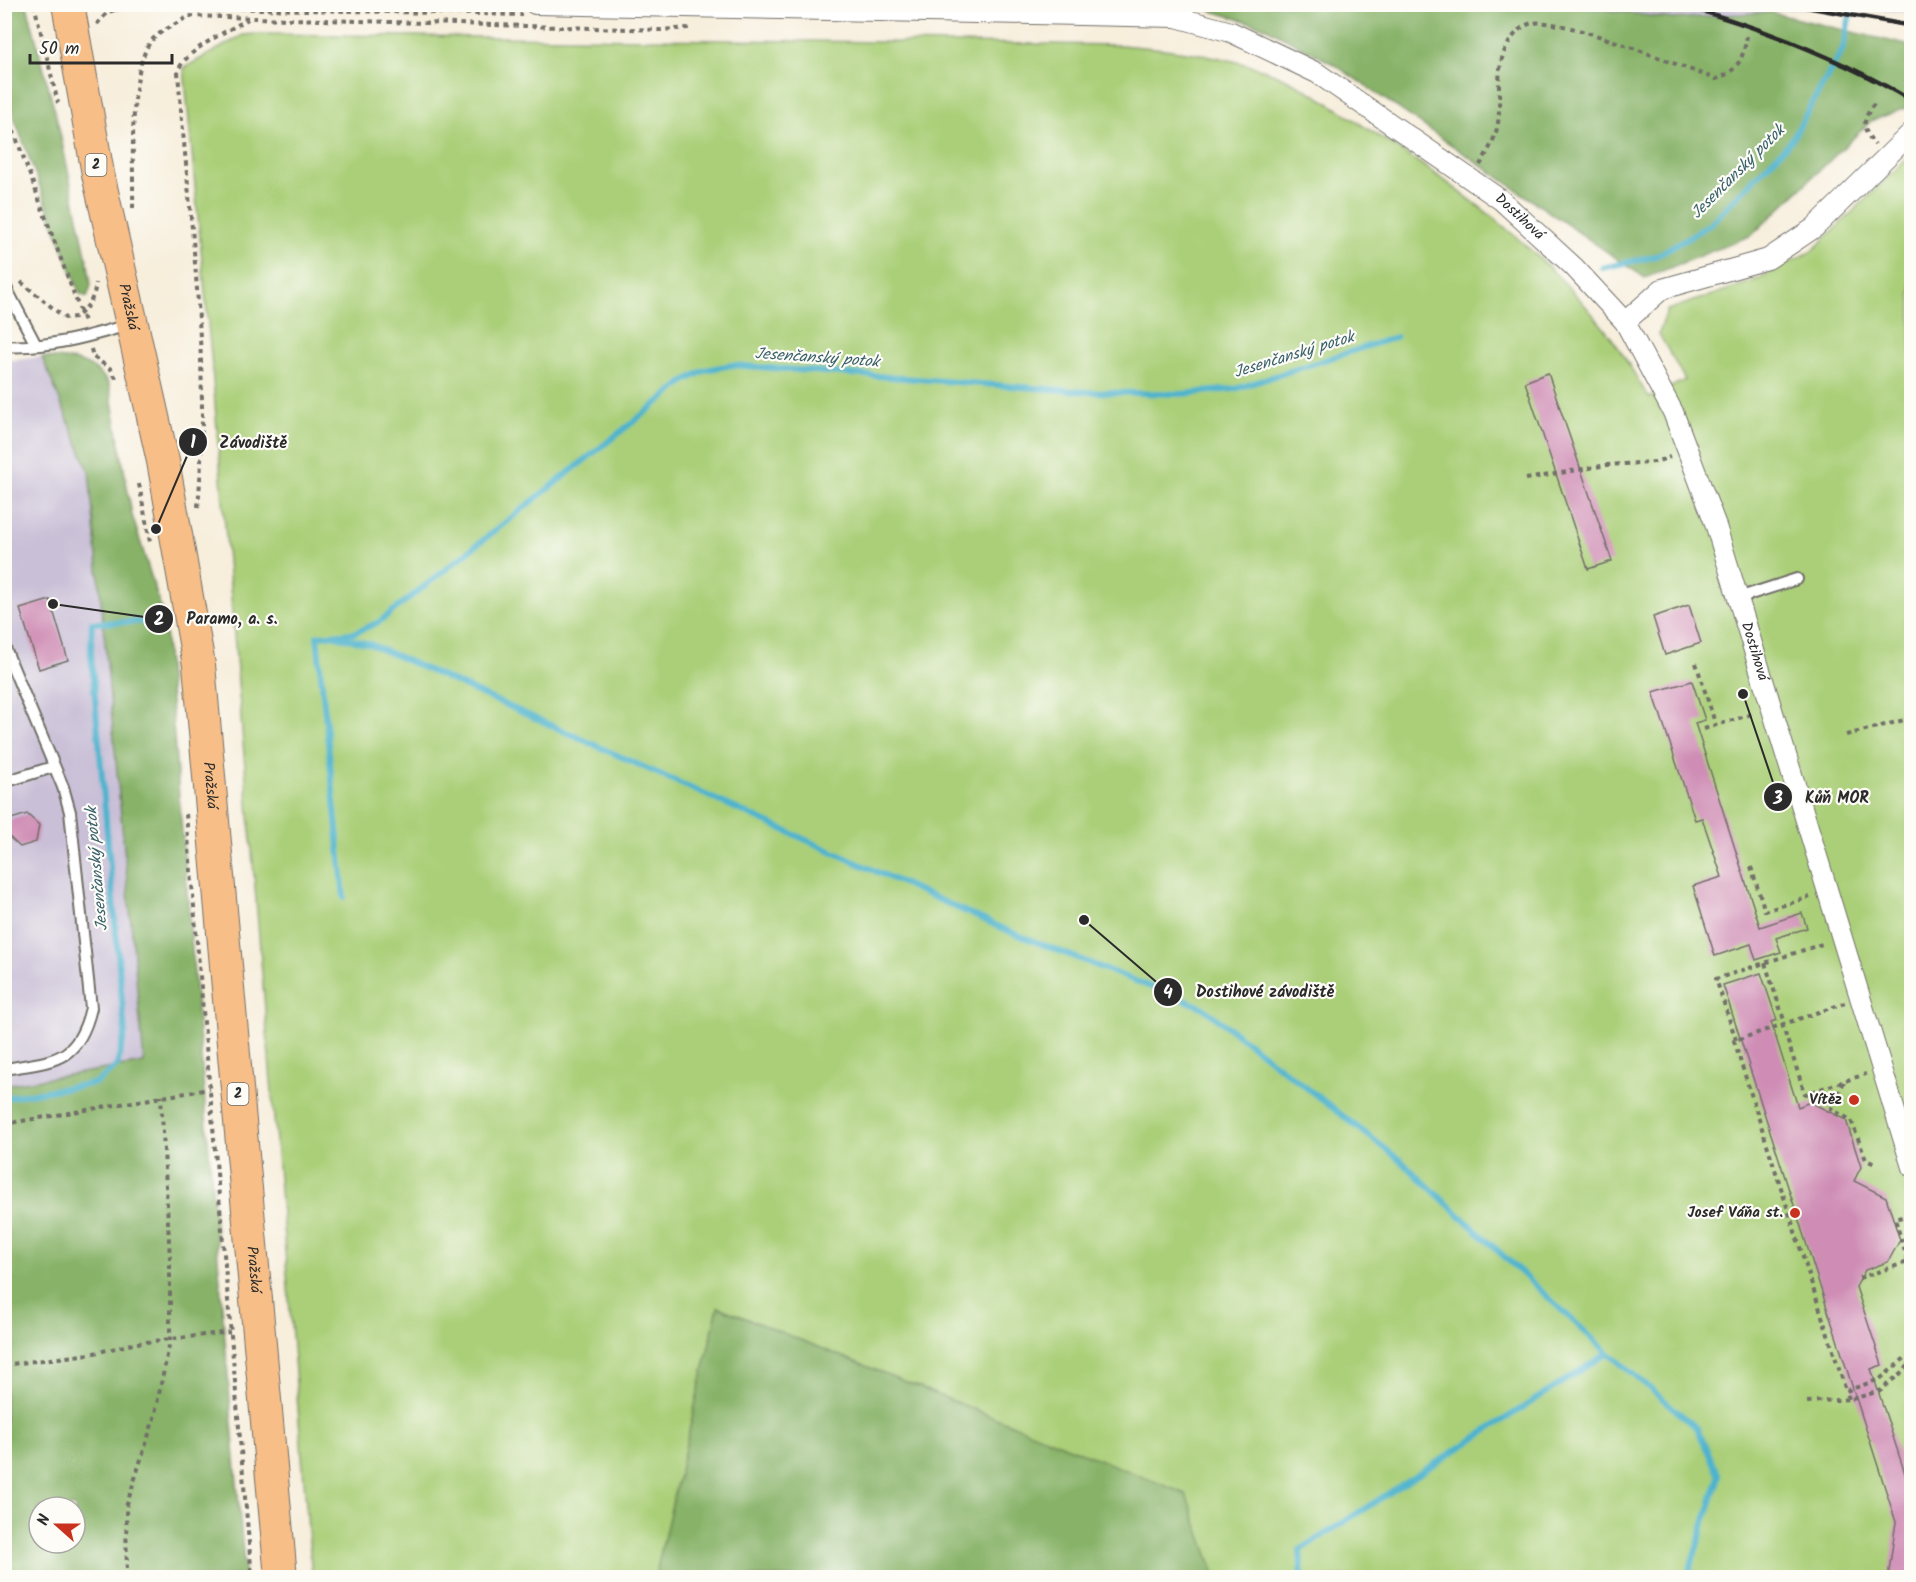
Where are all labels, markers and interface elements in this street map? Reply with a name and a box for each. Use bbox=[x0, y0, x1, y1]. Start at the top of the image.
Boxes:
scale bar bbox=[30, 27, 172, 65]
text: 50 m bbox=[39, 35, 79, 64]
water label: Jesenčanský potok bbox=[1685, 117, 1793, 225]
road number: 2 bbox=[86, 154, 106, 176]
street label: Dostihová bbox=[1490, 187, 1551, 248]
street label: Pražská bbox=[111, 281, 145, 335]
water label: Jesenčanský potok bbox=[1231, 324, 1360, 385]
water label: Jesenčanský potok bbox=[754, 341, 882, 375]
callout: Závodiště bbox=[178, 425, 299, 459]
text: 1 bbox=[190, 429, 196, 458]
text: Závodiště bbox=[219, 431, 287, 456]
callout: Paramo, a. s. bbox=[144, 602, 289, 636]
text: 2 bbox=[154, 606, 164, 635]
text: Paramo, a. s. bbox=[186, 607, 278, 632]
street label: Dostihová bbox=[1734, 619, 1775, 686]
street label: Pražská bbox=[196, 761, 224, 812]
callout: Kůň MOR bbox=[1763, 780, 1881, 814]
text: 3 bbox=[1772, 785, 1783, 814]
text: Kůň MOR bbox=[1805, 786, 1869, 811]
water label: Jesenčanský potok bbox=[79, 803, 115, 932]
callout: Dostihové závodiště bbox=[1153, 975, 1346, 1009]
text: 4 bbox=[1163, 979, 1173, 1008]
text: Dostihové závodiště bbox=[1196, 980, 1335, 1005]
road number: 2 bbox=[228, 1083, 248, 1105]
place label: Vítěz bbox=[1809, 1088, 1842, 1112]
marker: Vítěz bbox=[1847, 1093, 1861, 1107]
place label: Josef Váňa st. bbox=[1687, 1201, 1783, 1225]
marker: Josef Váňa st. bbox=[1788, 1206, 1802, 1220]
street label: Pražská bbox=[239, 1245, 268, 1296]
north arrow bbox=[27, 1495, 87, 1555]
text: N bbox=[31, 1511, 58, 1529]

